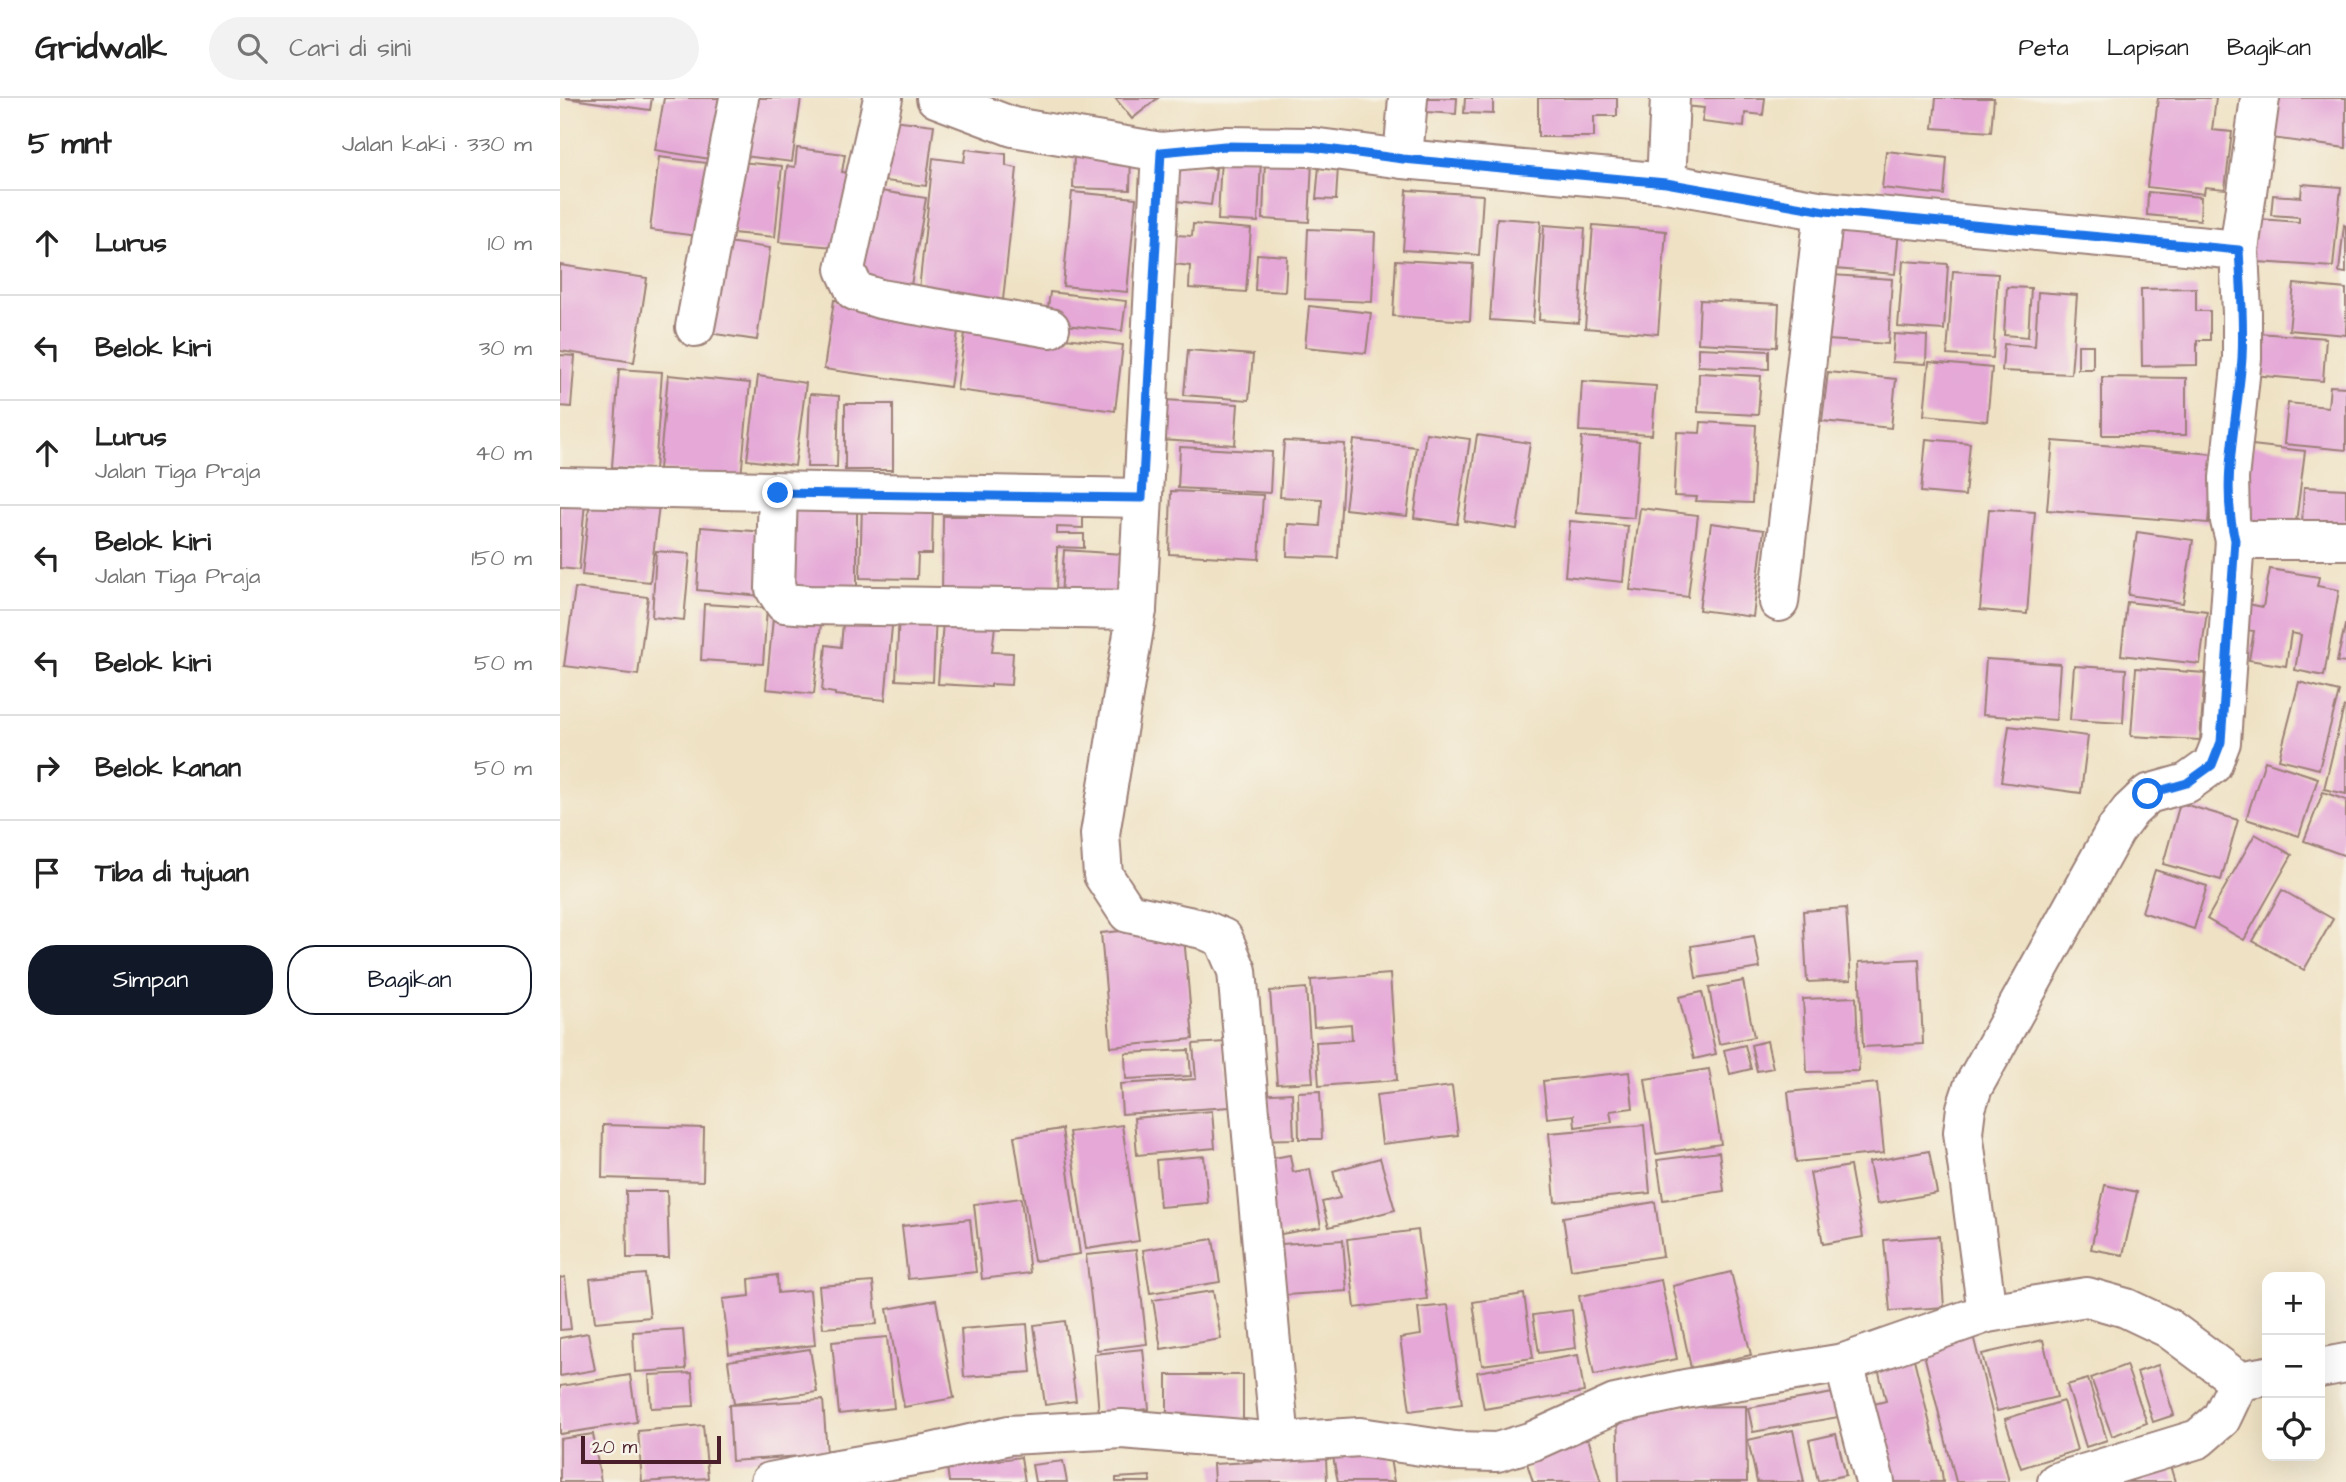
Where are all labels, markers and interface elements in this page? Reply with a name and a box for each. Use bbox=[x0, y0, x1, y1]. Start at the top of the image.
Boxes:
search box bbox=[209, 17, 699, 80]
text: Gridwalk bbox=[35, 25, 167, 71]
icon: search bbox=[233, 29, 271, 67]
text: Cari di sini bbox=[289, 30, 411, 66]
text: Peta bbox=[2018, 31, 2069, 65]
text: Lapisan bbox=[2107, 31, 2189, 65]
text: Bagikan bbox=[2227, 31, 2311, 65]
text: 5 mnt bbox=[28, 123, 112, 165]
text: Jalan kaki · 330 m bbox=[342, 128, 532, 160]
icon: ahead bbox=[28, 224, 66, 262]
text: Lurus bbox=[95, 225, 167, 261]
text: 10 m bbox=[487, 227, 532, 259]
icon: left bbox=[28, 329, 66, 367]
text: Belok kiri bbox=[95, 330, 211, 366]
text: 30 m bbox=[479, 332, 532, 364]
text: Lurus bbox=[95, 419, 167, 455]
icon: ahead bbox=[28, 434, 66, 472]
text: 40 m bbox=[475, 437, 532, 469]
text: Jalan Tiga Praja bbox=[95, 455, 260, 487]
route end bbox=[762, 477, 793, 508]
text: Belok kiri bbox=[95, 524, 211, 560]
icon: left bbox=[28, 539, 66, 577]
text: 150 m bbox=[471, 542, 532, 574]
text: Jalan Tiga Praja bbox=[95, 560, 260, 592]
icon: left bbox=[28, 644, 66, 682]
text: Belok kiri bbox=[95, 645, 211, 681]
text: 50 m bbox=[474, 647, 532, 679]
icon: right bbox=[28, 749, 66, 787]
text: Belok kanan bbox=[95, 750, 241, 786]
text: 50 m bbox=[474, 752, 532, 784]
route start bbox=[2132, 778, 2163, 809]
icon: arrive bbox=[28, 854, 66, 892]
text: Tiba di tujuan bbox=[95, 855, 249, 891]
button: Simpan bbox=[28, 945, 273, 1015]
button: Bagikan bbox=[287, 945, 532, 1015]
map controls bbox=[2262, 1272, 2325, 1461]
button: + bbox=[2262, 1272, 2325, 1335]
button: − bbox=[2262, 1335, 2325, 1398]
button: locate bbox=[2262, 1398, 2325, 1461]
scale bar bbox=[581, 1433, 721, 1465]
text: 20 m bbox=[592, 1434, 637, 1461]

